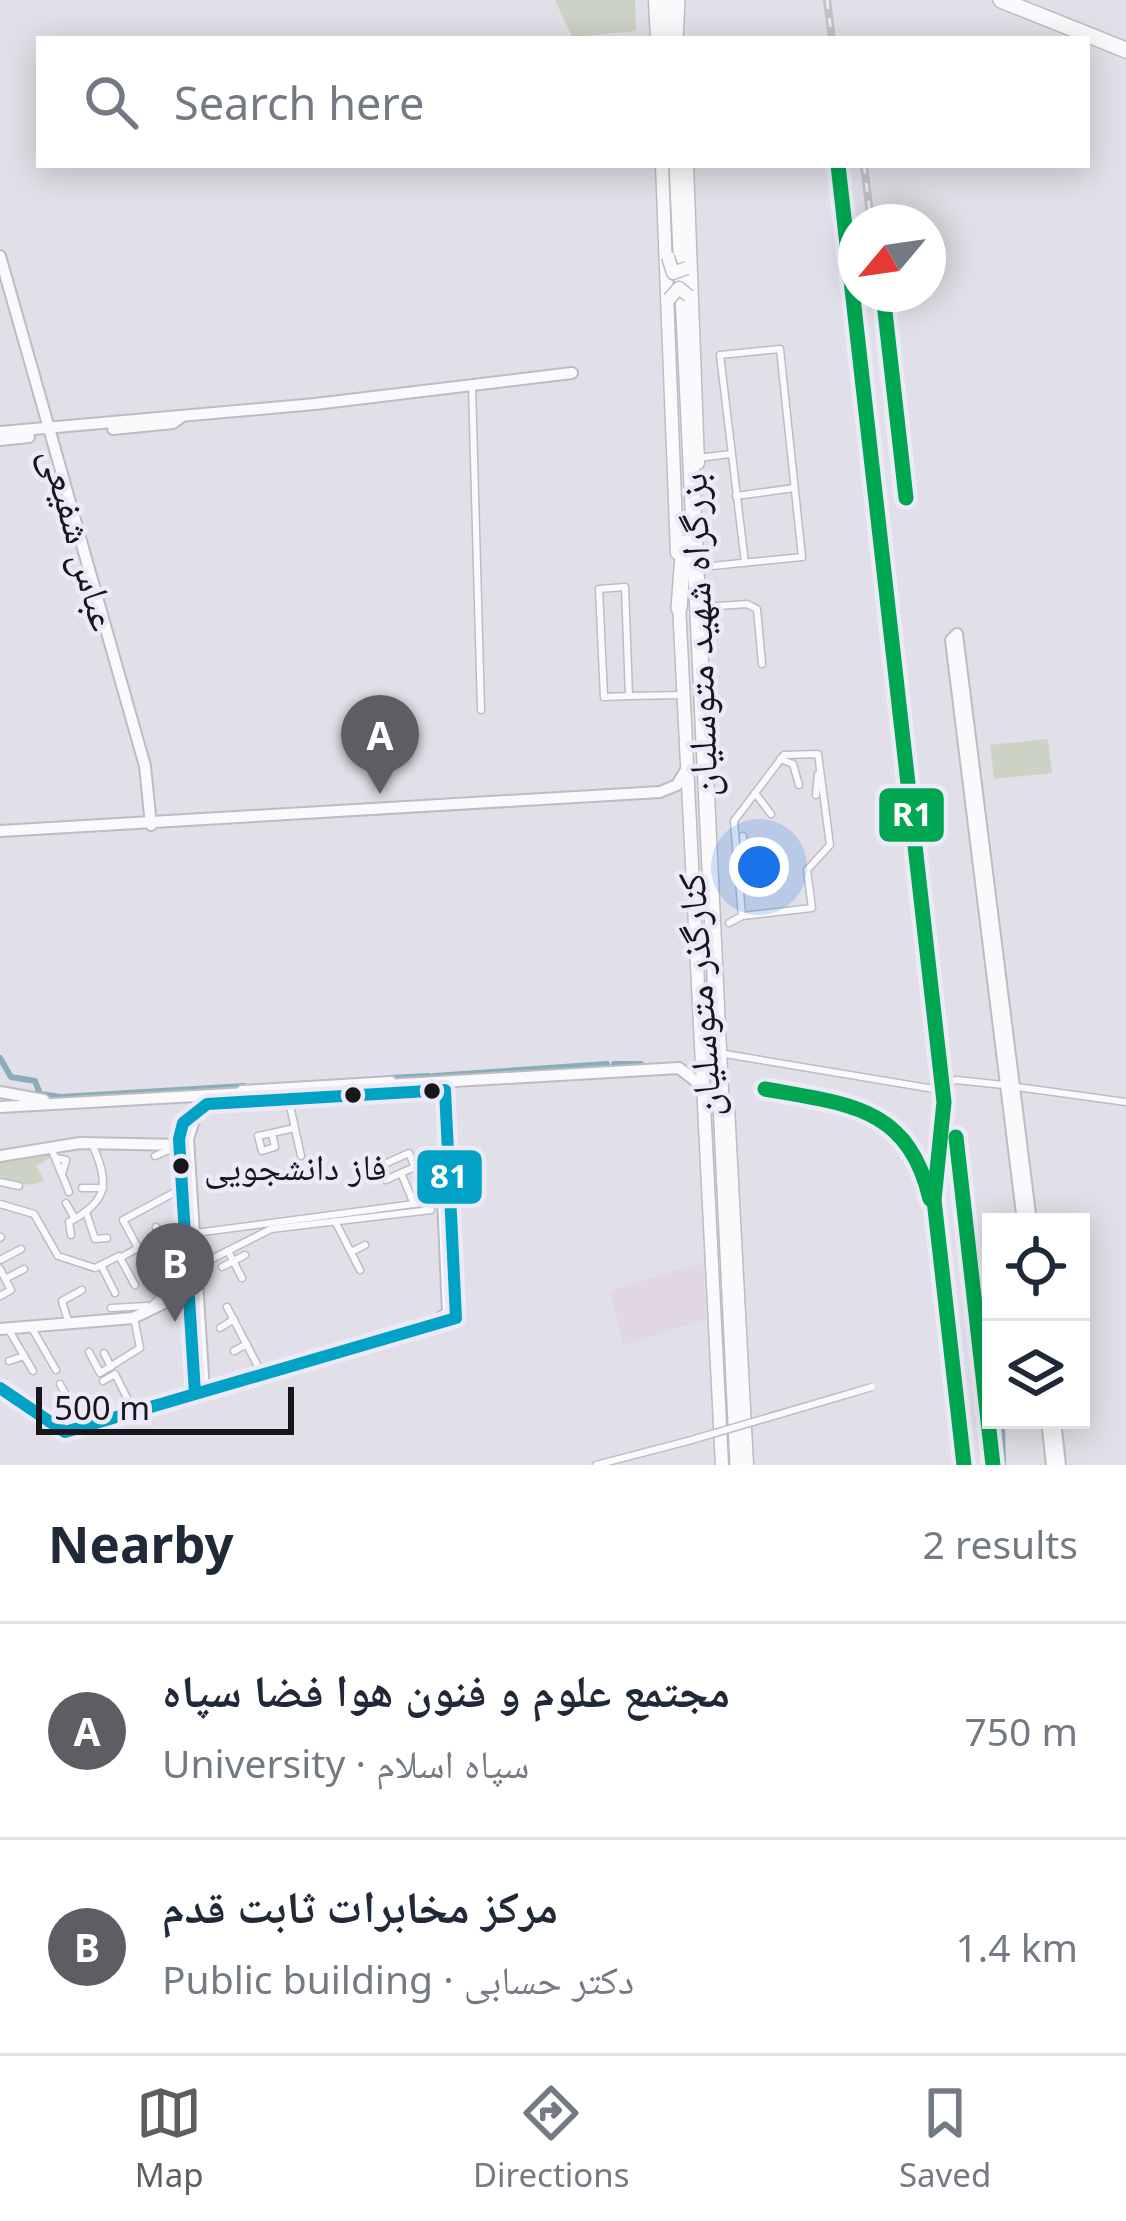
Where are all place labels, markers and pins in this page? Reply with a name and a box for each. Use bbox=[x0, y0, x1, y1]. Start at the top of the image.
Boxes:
pin: A bbox=[341, 695, 419, 794]
unlabelled marker bbox=[421, 1080, 443, 1102]
unlabelled marker bbox=[342, 1084, 364, 1106]
place label: فاز دانشجویی bbox=[204, 1142, 387, 1191]
marker: فاز دانشجویی bbox=[170, 1155, 192, 1177]
pin: B bbox=[136, 1223, 214, 1322]

